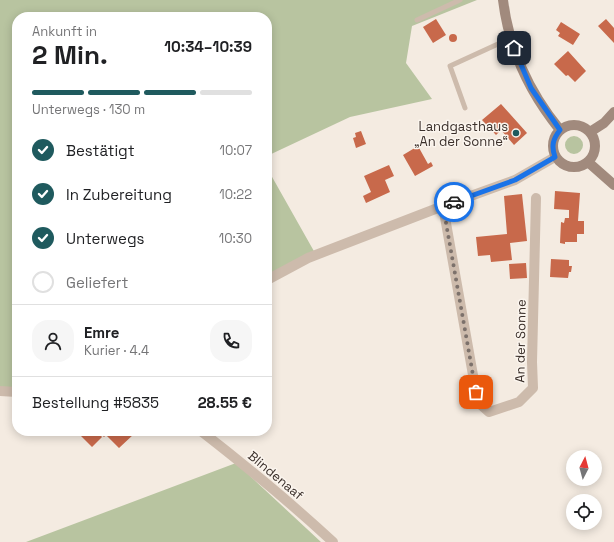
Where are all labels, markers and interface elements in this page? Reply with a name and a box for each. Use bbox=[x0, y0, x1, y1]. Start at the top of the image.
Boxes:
text: Ankunft in bbox=[32, 23, 97, 40]
pin bbox=[497, 31, 531, 65]
text: 10:34–10:39 bbox=[164, 37, 252, 56]
icon: home bbox=[503, 37, 525, 59]
text: 2 Min. bbox=[32, 38, 108, 72]
text: Unterwegs · 130 m bbox=[32, 101, 145, 118]
place label: Landgasthaus „An der Sonne“ bbox=[414, 118, 508, 150]
marker: Landgasthaus „An der Sonne“ bbox=[511, 128, 521, 138]
icon: check bbox=[32, 139, 54, 161]
text: Bestätigt bbox=[66, 141, 135, 160]
text: 10:07 bbox=[220, 142, 252, 159]
courier bbox=[434, 182, 474, 222]
icon: check bbox=[32, 183, 54, 205]
text: In Zubereitung bbox=[66, 185, 172, 204]
text: 10:22 bbox=[219, 186, 252, 203]
icon: car bbox=[443, 191, 465, 213]
icon: check bbox=[32, 227, 54, 249]
text: Unterwegs bbox=[66, 229, 144, 248]
text: 10:30 bbox=[219, 230, 252, 247]
text: Geliefert bbox=[66, 273, 128, 292]
street label: An der Sonne bbox=[511, 299, 530, 383]
button: person bbox=[32, 320, 74, 362]
button: phone bbox=[210, 320, 252, 362]
text: Emre bbox=[84, 323, 119, 342]
text: Kurier · 4.4 bbox=[84, 342, 149, 359]
pin bbox=[459, 375, 493, 409]
icon: bag bbox=[465, 381, 487, 403]
text: Bestellung #5835 bbox=[32, 393, 159, 412]
text: 28.55 € bbox=[198, 393, 252, 412]
street label: Blindenaaf bbox=[244, 447, 307, 504]
north arrow bbox=[566, 450, 602, 486]
map controls bbox=[566, 450, 602, 530]
button: locate bbox=[566, 494, 602, 530]

